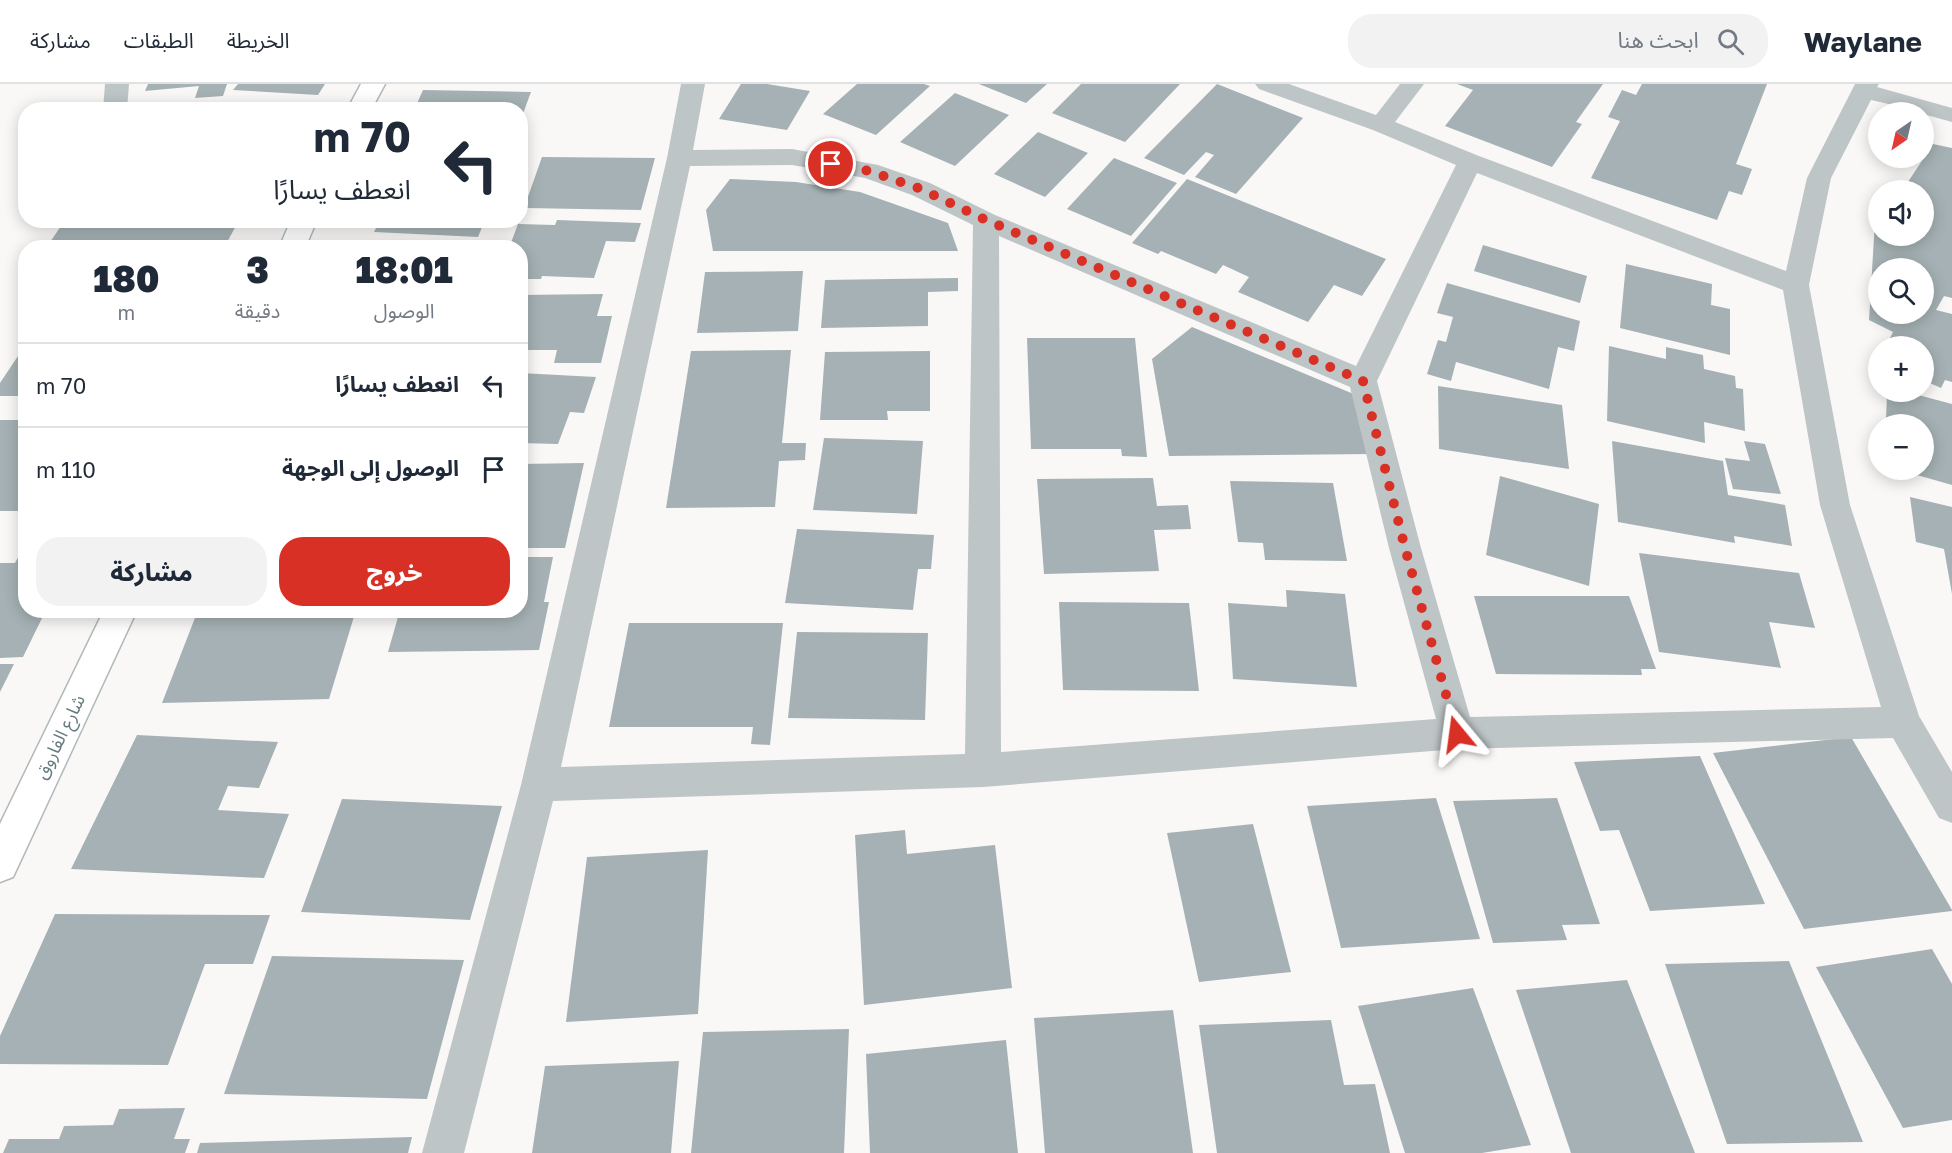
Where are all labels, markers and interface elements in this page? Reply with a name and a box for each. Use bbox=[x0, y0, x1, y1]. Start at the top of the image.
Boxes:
search box bbox=[1348, 14, 1768, 68]
icon: search bbox=[1714, 25, 1747, 58]
text: Waylane bbox=[1804, 25, 1922, 58]
text: ابحث هنا bbox=[1617, 26, 1699, 53]
text: مشاركة bbox=[30, 27, 91, 53]
text: الطبقات bbox=[124, 27, 194, 53]
text: الخريطة bbox=[227, 27, 290, 53]
north arrow bbox=[1868, 102, 1934, 168]
map controls bbox=[1868, 102, 1934, 480]
text: 70 m bbox=[314, 111, 411, 161]
icon: left bbox=[432, 126, 510, 204]
pin bbox=[805, 138, 856, 189]
icon: arrive bbox=[814, 147, 847, 180]
text: انعطف يسارًا bbox=[273, 173, 411, 205]
button: sound bbox=[1868, 180, 1934, 246]
text: 3 bbox=[246, 248, 269, 291]
text: 18:01 bbox=[356, 248, 453, 291]
text: 180 bbox=[93, 257, 160, 300]
button: search bbox=[1868, 258, 1934, 324]
text: دقيقة bbox=[235, 298, 280, 322]
text: الوصول bbox=[374, 298, 435, 322]
text: m bbox=[118, 300, 135, 324]
button: + bbox=[1868, 336, 1934, 402]
icon: left bbox=[477, 369, 510, 402]
text: انعطف يسارًا bbox=[335, 370, 459, 397]
text: 70 m bbox=[36, 372, 86, 399]
button: − bbox=[1868, 414, 1934, 480]
icon: arrive bbox=[477, 453, 510, 486]
text: الوصول إلى الوجهة bbox=[282, 454, 459, 481]
text: 110 m bbox=[36, 456, 96, 483]
button: مشاركة bbox=[36, 537, 267, 606]
button: خروج bbox=[279, 537, 510, 606]
street label: شارع الفاروق bbox=[29, 691, 93, 784]
position arrow bbox=[1425, 702, 1489, 766]

